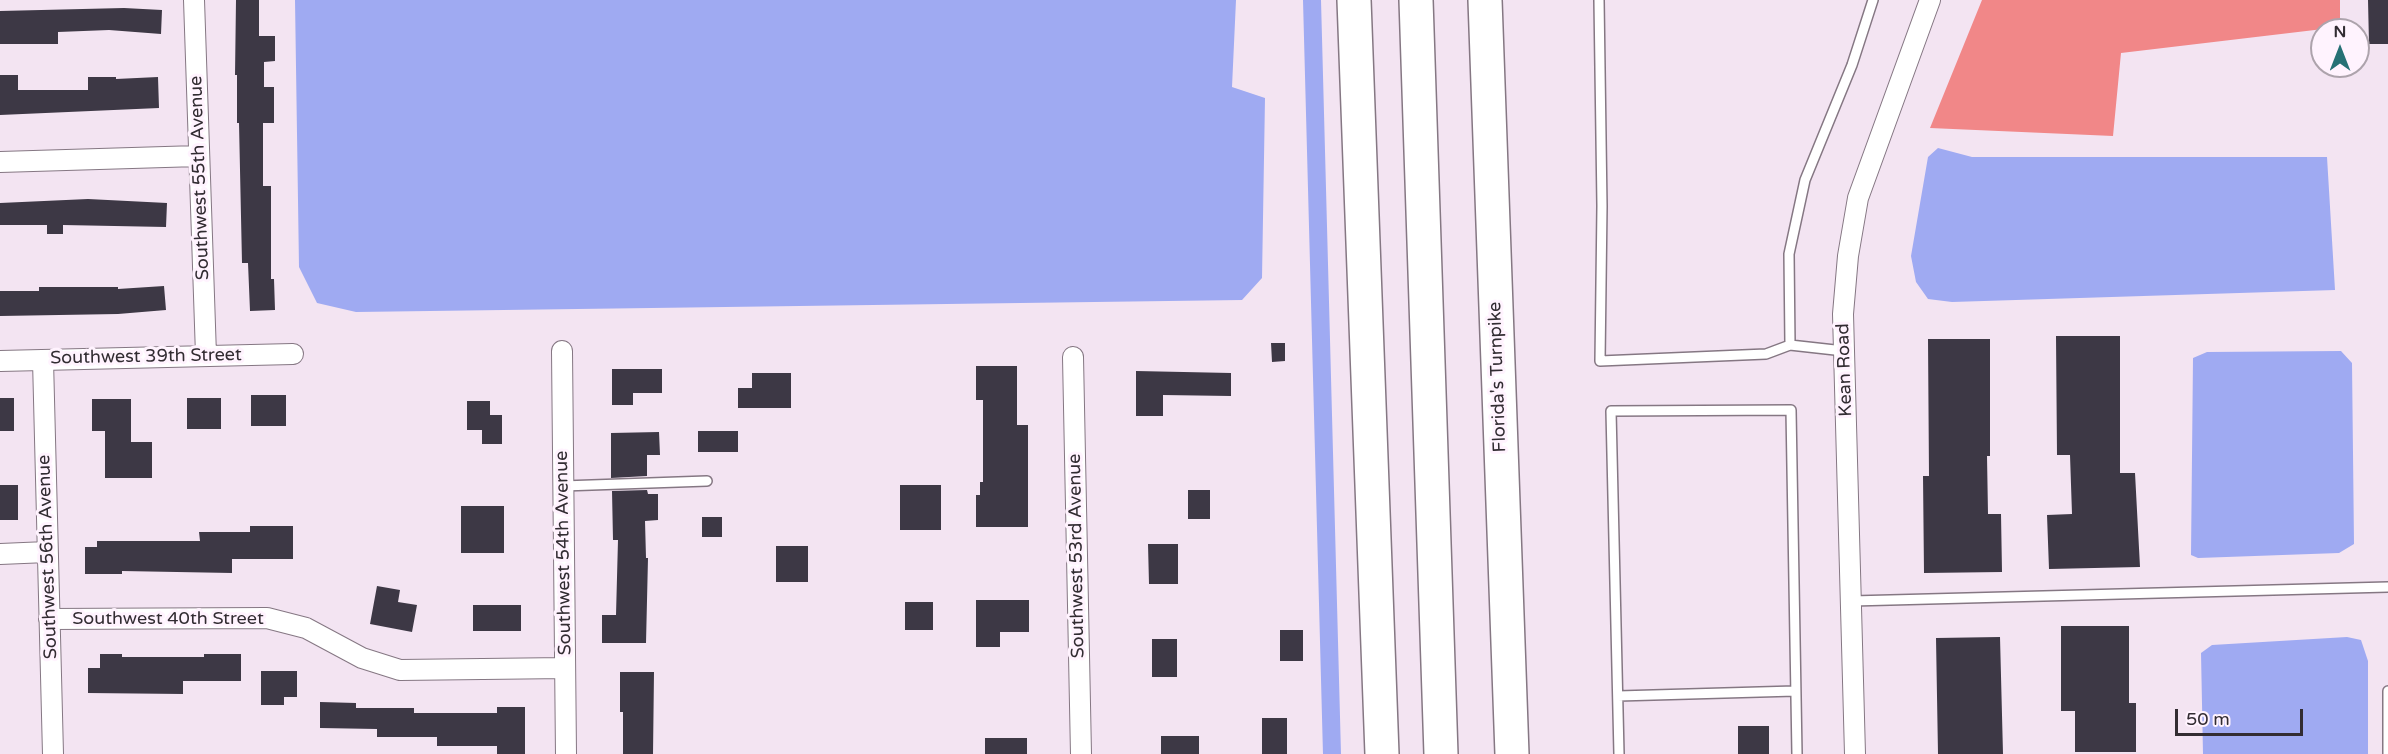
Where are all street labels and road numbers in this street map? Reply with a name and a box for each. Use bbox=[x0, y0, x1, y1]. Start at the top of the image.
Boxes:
street label: Southwest 55th Avenue bbox=[186, 75, 214, 281]
street label: Florida's Turnpike bbox=[1485, 301, 1511, 453]
street label: Kean Road bbox=[1833, 323, 1857, 417]
street label: Southwest 39th Street bbox=[50, 345, 242, 369]
street label: Southwest 54th Avenue bbox=[551, 450, 577, 656]
street label: Southwest 53rd Avenue bbox=[1064, 453, 1090, 659]
street label: Southwest 56th Avenue bbox=[34, 454, 62, 660]
street label: Southwest 40th Street bbox=[72, 608, 264, 630]

